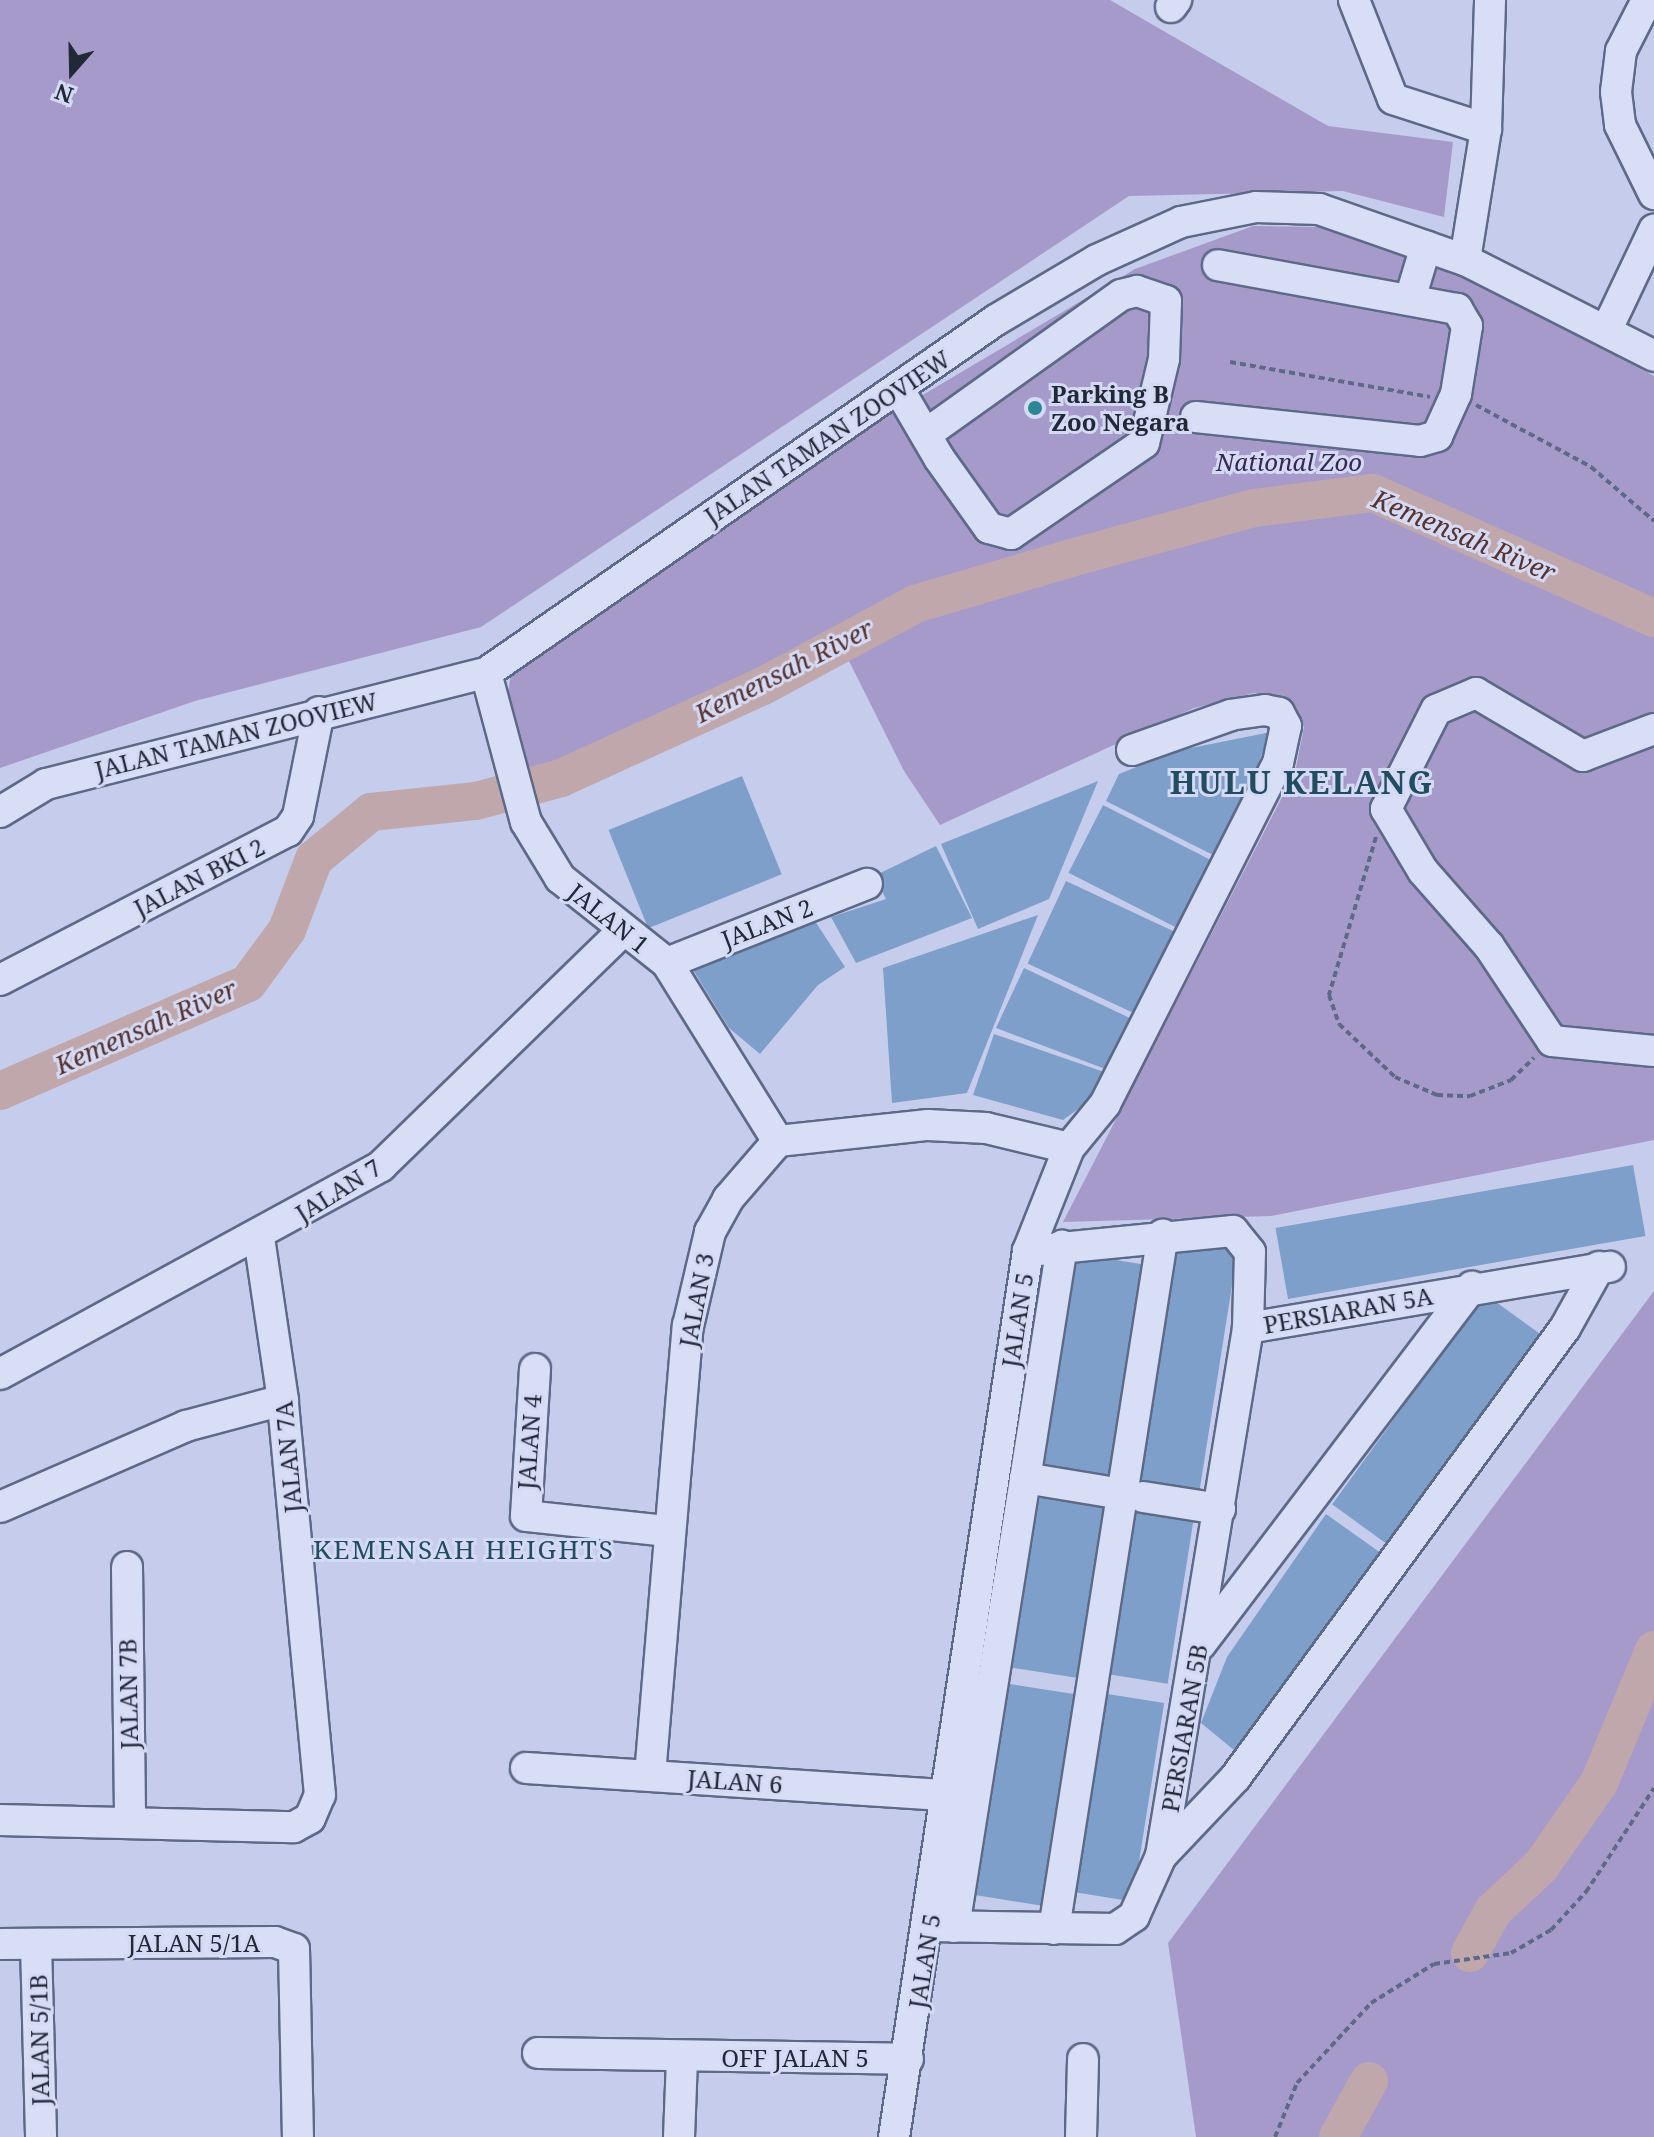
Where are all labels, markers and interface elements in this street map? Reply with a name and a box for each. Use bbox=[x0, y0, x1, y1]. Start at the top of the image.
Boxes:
north arrow bbox=[32, 32, 112, 112]
text: N bbox=[51, 77, 77, 112]
street label: JALAN TAMAN ZOOVIEW bbox=[699, 344, 955, 530]
place label: Parking B Zoo Negara bbox=[1051, 380, 1190, 436]
marker: Parking B Zoo Negara bbox=[1026, 399, 1044, 417]
park label: National Zoo bbox=[1216, 448, 1362, 476]
water label: Kemensah River bbox=[1368, 483, 1560, 589]
water label: Kemensah River bbox=[690, 613, 878, 729]
street label: JALAN TAMAN ZOOVIEW bbox=[92, 686, 380, 784]
district label: HULU KELANG bbox=[1170, 763, 1434, 801]
street label: JALAN BKI 2 bbox=[129, 832, 269, 922]
street label: JALAN 1 bbox=[563, 877, 655, 959]
street label: JALAN 2 bbox=[717, 892, 817, 954]
water label: Kemensah River bbox=[50, 973, 242, 1081]
street label: JALAN 7 bbox=[290, 1153, 386, 1227]
street label: JALAN 3 bbox=[673, 1250, 719, 1350]
street label: JALAN 5 bbox=[995, 1271, 1039, 1369]
street label: PERSIARAN 5A bbox=[1261, 1281, 1435, 1339]
street label: JALAN 4 bbox=[511, 1393, 547, 1491]
street label: JALAN 7A bbox=[269, 1400, 307, 1514]
district label: KEMENSAH HEIGHTS bbox=[313, 1534, 615, 1566]
street label: JALAN 7B bbox=[113, 1638, 143, 1750]
street label: PERSIARAN 5B bbox=[1155, 1642, 1213, 1814]
street label: JALAN 6 bbox=[686, 1763, 784, 1799]
street label: JALAN 5 bbox=[902, 1912, 946, 2010]
street label: JALAN 5/1A bbox=[128, 1929, 260, 1957]
street label: JALAN 5/1B bbox=[23, 1974, 55, 2106]
street label: OFF JALAN 5 bbox=[721, 2044, 869, 2072]

